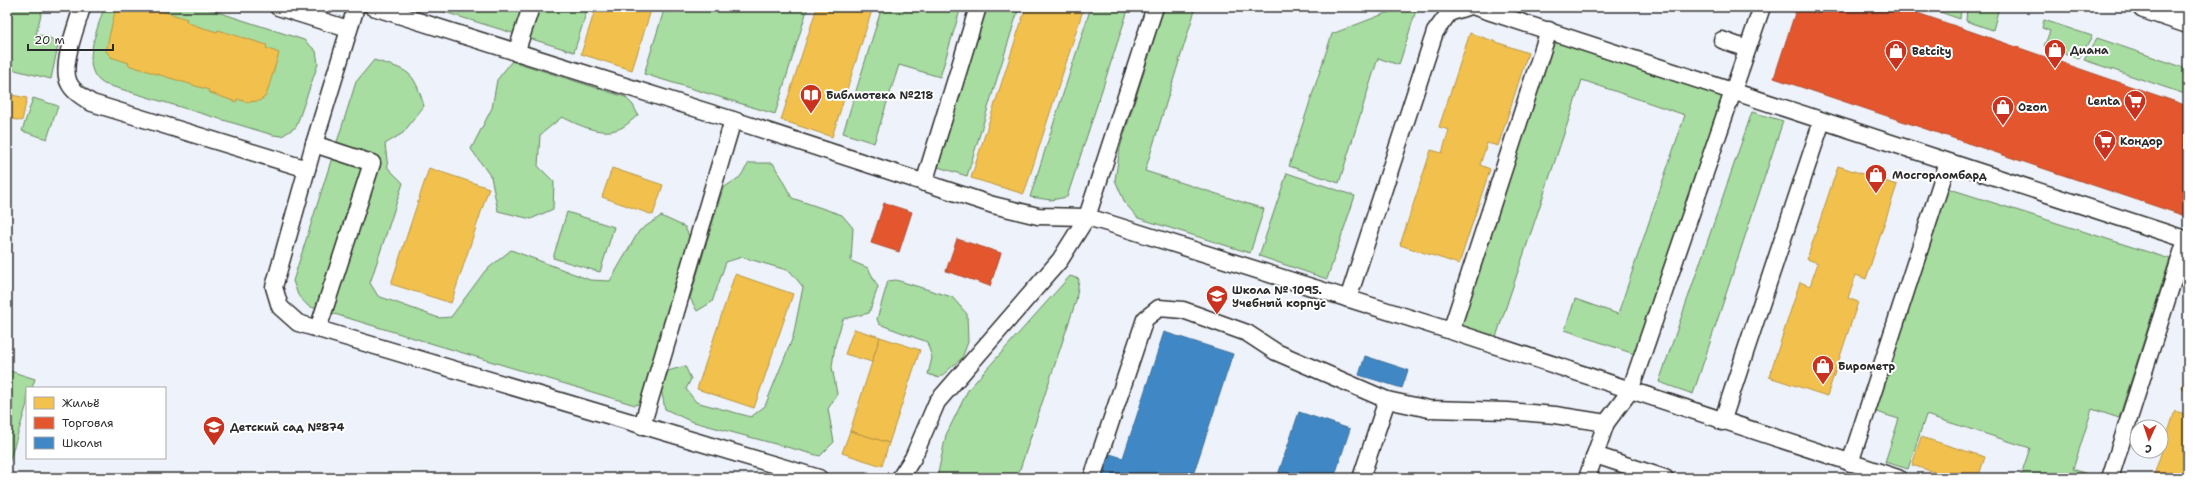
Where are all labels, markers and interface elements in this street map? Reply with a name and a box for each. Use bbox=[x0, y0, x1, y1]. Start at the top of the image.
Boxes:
scale bar bbox=[28, 26, 113, 52]
text: 20 m bbox=[34, 32, 65, 48]
shop icon: Диана bbox=[2042, 37, 2068, 70]
shop icon: Betcity bbox=[1883, 38, 1909, 71]
place label: Диана bbox=[2070, 43, 2109, 58]
place label: Betcity bbox=[1912, 44, 1952, 59]
library icon: Библиотека №218 bbox=[798, 82, 824, 115]
place label: Библиотека №218 bbox=[826, 88, 934, 103]
supermarket icon: Lenta bbox=[2122, 88, 2148, 121]
shop icon: Ozon bbox=[1990, 94, 2016, 127]
place label: Lenta bbox=[2088, 94, 2120, 109]
place label: Ozon bbox=[2018, 100, 2048, 115]
supermarket icon: Кондор bbox=[2092, 128, 2118, 161]
place label: Кондор bbox=[2120, 134, 2163, 149]
shop icon: Мосгорломбард bbox=[1863, 162, 1889, 195]
place label: Мосгорломбард bbox=[1892, 168, 1987, 183]
school or university icon: Школа № 1095. Учебный корпус bbox=[1204, 283, 1230, 316]
place label: Школа № 1095. Учебный корпус bbox=[1232, 283, 1326, 311]
shop icon: Бирометр bbox=[1810, 353, 1836, 386]
place label: Бирометр bbox=[1838, 359, 1896, 374]
legend bbox=[26, 387, 166, 459]
text: Жильё bbox=[62, 395, 100, 411]
school or university icon: Детский сад №874 bbox=[201, 414, 227, 447]
text: Торговля bbox=[62, 415, 114, 431]
north arrow bbox=[2129, 419, 2169, 459]
place label: Детский сад №874 bbox=[230, 420, 345, 435]
text: Школы bbox=[62, 435, 102, 451]
text: С bbox=[2144, 441, 2152, 456]

